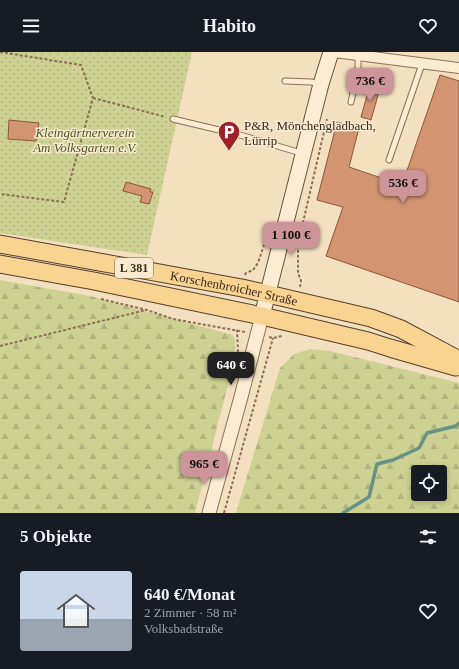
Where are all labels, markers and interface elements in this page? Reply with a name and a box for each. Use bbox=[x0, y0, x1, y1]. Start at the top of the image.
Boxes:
icon: menu bbox=[20, 15, 42, 37]
icon: heart bbox=[417, 15, 439, 37]
text: Habito bbox=[203, 16, 256, 36]
pin: 736 € bbox=[342, 68, 398, 102]
text: 736 € bbox=[355, 73, 385, 88]
place label: P&R, Mönchengladbach, Lürrip bbox=[244, 118, 376, 148]
parking icon: P&R, Mönchengladbach, Lürrip bbox=[216, 119, 242, 152]
park label: Kleingärtnerverein Am Volksgarten e.V. bbox=[32, 125, 137, 155]
pin: 536 € bbox=[375, 170, 431, 204]
text: 536 € bbox=[388, 175, 418, 190]
pin: 1 100 € bbox=[254, 222, 328, 256]
text: 1 100 € bbox=[272, 227, 311, 242]
road number: L 381 bbox=[115, 258, 153, 278]
street label: Korschenbroicher Straße bbox=[169, 268, 299, 309]
pin: 640 € bbox=[203, 352, 259, 386]
text: 640 € bbox=[216, 357, 246, 372]
pin: 965 € bbox=[176, 451, 232, 485]
text: 965 € bbox=[189, 456, 219, 471]
map controls bbox=[411, 465, 447, 501]
button: locate bbox=[411, 465, 447, 501]
icon: filters bbox=[417, 526, 439, 548]
text: 5 Objekte bbox=[20, 527, 91, 546]
text: 640 €/Monat bbox=[144, 585, 235, 604]
icon: home bbox=[52, 587, 100, 635]
icon: heart bbox=[417, 600, 439, 622]
text: 2 Zimmer · 58 m² bbox=[144, 605, 237, 620]
text: Volksbadstraße bbox=[144, 621, 223, 636]

